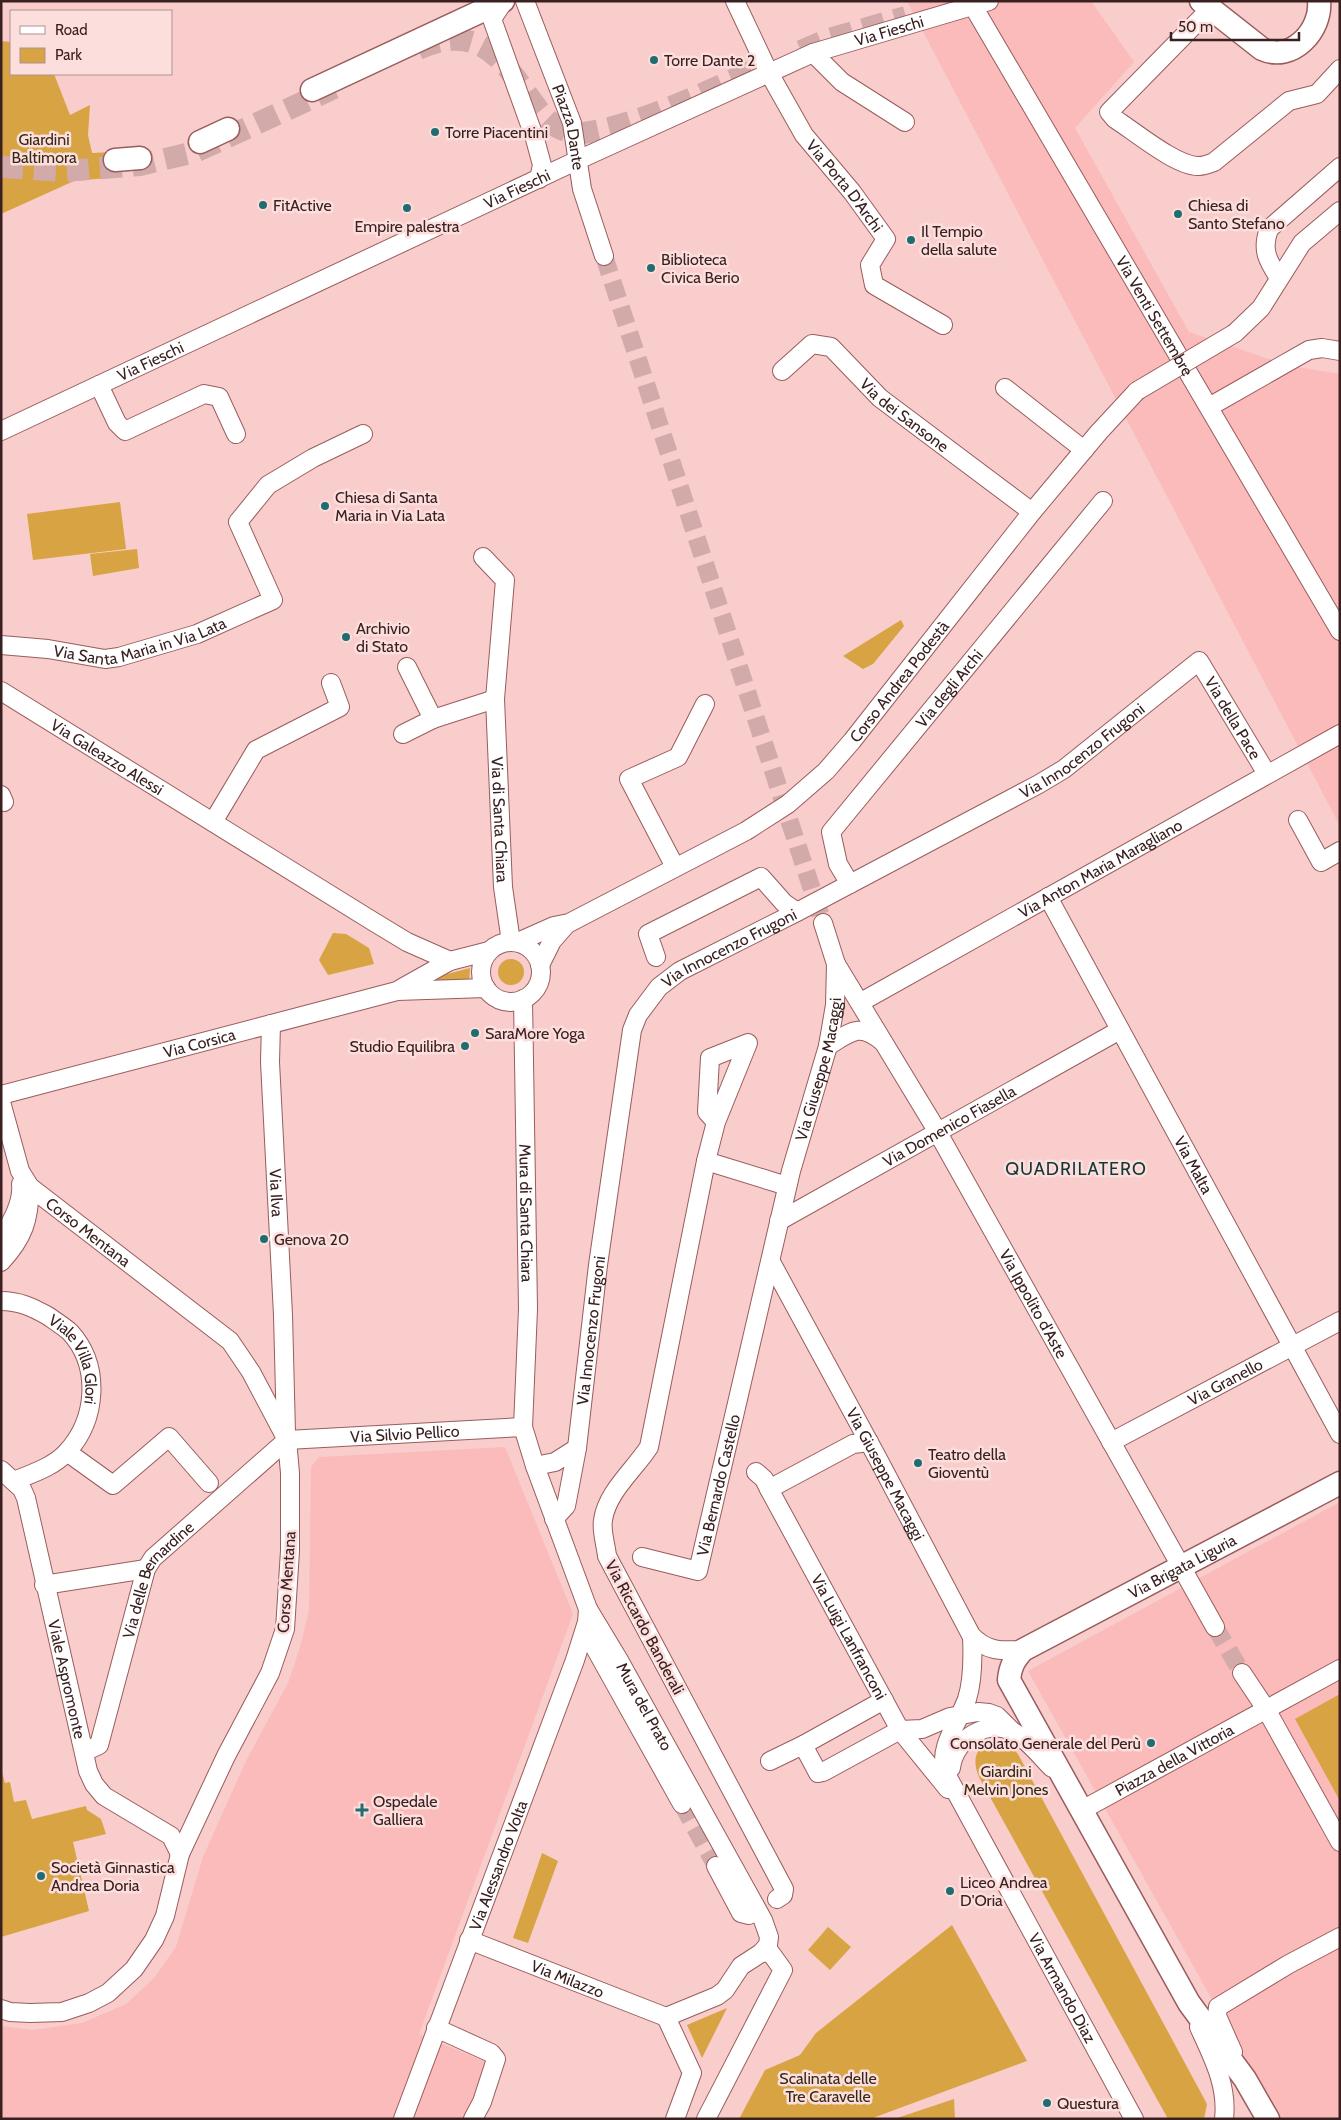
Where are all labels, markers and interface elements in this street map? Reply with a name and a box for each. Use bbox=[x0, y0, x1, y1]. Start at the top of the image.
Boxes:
legend bbox=[10, 10, 172, 75]
scale bar bbox=[1171, 10, 1298, 42]
street label: Via Fieschi bbox=[852, 12, 926, 50]
text: 50 m bbox=[1178, 18, 1213, 36]
text: Road bbox=[55, 21, 88, 39]
text: Park bbox=[55, 46, 82, 64]
place label: Torre Dante 2 bbox=[664, 51, 755, 70]
marker: Torre Dante 2 bbox=[648, 54, 660, 66]
street label: Piazza Dante bbox=[548, 82, 588, 171]
place label: Torre Piacentini bbox=[445, 123, 548, 142]
marker: Torre Piacentini bbox=[429, 126, 441, 138]
park label: Giardini Baltimora bbox=[11, 130, 77, 167]
street label: Via Porta D'Archi bbox=[802, 136, 887, 236]
street label: Via Fieschi bbox=[481, 165, 553, 213]
place label: FitActive bbox=[273, 196, 332, 215]
place label: Chiesa di Santo Stefano bbox=[1188, 196, 1285, 233]
marker: FitActive bbox=[257, 199, 269, 211]
marker: Empire palestra bbox=[401, 202, 413, 214]
marker: Chiesa di Santo Stefano bbox=[1172, 208, 1184, 220]
place label: Empire palestra bbox=[355, 217, 460, 236]
place label: Il Tempio della salute bbox=[921, 222, 997, 259]
marker: Il Tempio della salute bbox=[905, 234, 917, 246]
place label: Biblioteca Civica Berio bbox=[661, 250, 740, 287]
street label: Via Venti Settembre bbox=[1112, 253, 1197, 379]
marker: Biblioteca Civica Berio bbox=[645, 262, 657, 274]
street label: Via Fieschi bbox=[114, 338, 187, 385]
street label: Via dei Sansone bbox=[856, 374, 952, 456]
place label: Chiesa di Santa Maria in Via Lata bbox=[335, 488, 445, 525]
marker: Chiesa di Santa Maria in Via Lata bbox=[319, 500, 331, 512]
street label: Via Santa Maria in Via Lata bbox=[52, 613, 229, 669]
street label: Corso Andrea Podestà bbox=[846, 617, 953, 746]
place label: Archivio di Stato bbox=[356, 619, 410, 656]
marker: Archivio di Stato bbox=[340, 631, 352, 643]
street label: Via degli Archi bbox=[912, 646, 987, 731]
street label: Via della Pace bbox=[1201, 673, 1265, 763]
street label: Via Innocenzo Frugoni bbox=[1016, 699, 1148, 803]
street label: Via Galeazzo Alessi bbox=[47, 715, 167, 799]
street label: Via di Santa Chiara bbox=[487, 756, 512, 883]
street label: Via Anton Maria Maragliano bbox=[1015, 815, 1186, 922]
street label: Via Innocenzo Frugoni bbox=[658, 905, 800, 992]
street label: Via Giuseppe Macaggi bbox=[791, 997, 846, 1143]
place label: SaraMore Yoga bbox=[485, 1024, 585, 1043]
street label: Via Corsica bbox=[161, 1025, 238, 1062]
marker: SaraMore Yoga bbox=[469, 1027, 481, 1039]
place label: Studio Equilibra bbox=[349, 1037, 455, 1056]
marker: Studio Equilibra bbox=[459, 1040, 471, 1052]
street label: Via Domenico Fiasella bbox=[880, 1081, 1019, 1171]
street label: Via Malta bbox=[1170, 1133, 1217, 1197]
street label: Mura di Santa Chiara bbox=[515, 1144, 537, 1283]
district label: QUADRILATERO bbox=[1005, 1158, 1147, 1180]
street label: Via Ilva bbox=[265, 1168, 287, 1218]
street label: Corso Mentana bbox=[42, 1194, 134, 1271]
place label: Genova 20 bbox=[274, 1230, 349, 1249]
marker: Genova 20 bbox=[258, 1233, 270, 1245]
street label: Via Ippolito d'Aste bbox=[995, 1246, 1071, 1362]
street label: Via Innocenzo Frugoni bbox=[573, 1255, 609, 1406]
street label: Viale Villa Glori bbox=[45, 1310, 101, 1406]
street label: Via Granello bbox=[1185, 1355, 1266, 1410]
street label: Via Giuseppe Macaggi bbox=[842, 1405, 928, 1544]
street label: Via Bernardo Castello bbox=[693, 1412, 744, 1558]
street label: Via Silvio Pellico bbox=[350, 1422, 460, 1447]
place label: Teatro della Gioventù bbox=[928, 1445, 1006, 1482]
marker: Teatro della Gioventù bbox=[912, 1457, 924, 1469]
street label: Via delle Bernardine bbox=[119, 1518, 198, 1641]
street label: Corso Mentana bbox=[273, 1530, 300, 1634]
street label: Via Brigata Liguria bbox=[1125, 1530, 1240, 1603]
street label: Via Riccardo Banderali bbox=[601, 1557, 688, 1698]
street label: Via Luigi Lanfranconi bbox=[807, 1571, 891, 1703]
street label: Viale Aspromonte bbox=[44, 1618, 89, 1741]
street label: Mura del Prato bbox=[612, 1659, 676, 1754]
street label: Piazza della Vittoria bbox=[1112, 1720, 1237, 1800]
place label: Consolato Generale del Perù bbox=[950, 1734, 1141, 1753]
marker: Consolato Generale del Perù bbox=[1145, 1737, 1157, 1749]
park label: Giardini Melvin Jones bbox=[964, 1762, 1049, 1799]
place label: Ospedale Galliera bbox=[373, 1792, 437, 1829]
street label: Via Alessandro Volta bbox=[466, 1797, 532, 1933]
marker: Ospedale Galliera bbox=[355, 1803, 369, 1817]
place label: Società Ginnastica Andrea Doria bbox=[51, 1858, 175, 1895]
marker: Società Ginnastica Andrea Doria bbox=[35, 1870, 47, 1882]
place label: Liceo Andrea D'Oria bbox=[960, 1873, 1048, 1910]
marker: Liceo Andrea D'Oria bbox=[944, 1885, 956, 1897]
street label: Via Armando Diaz bbox=[1025, 1930, 1100, 2047]
street label: Via Milazzo bbox=[528, 1956, 607, 2002]
park label: Scalinata delle Tre Caravelle bbox=[779, 2069, 877, 2106]
place label: Questura bbox=[1057, 2094, 1119, 2113]
marker: Questura bbox=[1041, 2097, 1053, 2109]

